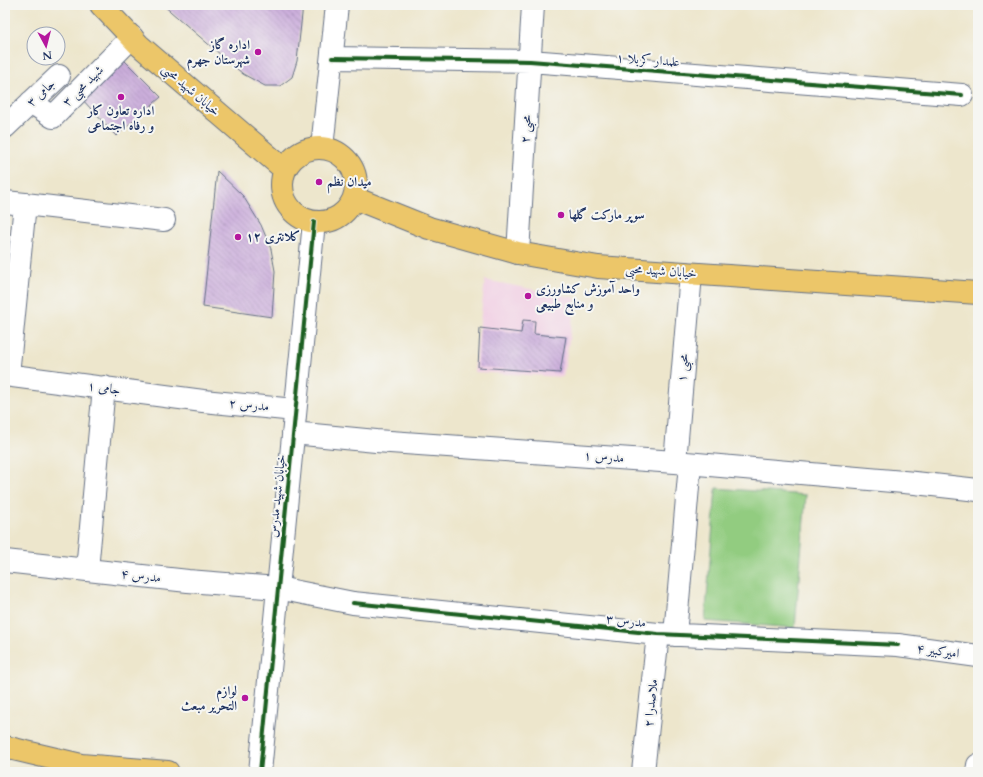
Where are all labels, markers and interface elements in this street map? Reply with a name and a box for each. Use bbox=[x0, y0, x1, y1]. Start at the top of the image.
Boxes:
north arrow bbox=[26, 26, 66, 66]
place label: اداره گاز شهرستان جهرم bbox=[187, 36, 251, 71]
text: N bbox=[41, 47, 53, 64]
marker: اداره گاز شهرستان جهرم bbox=[253, 47, 263, 57]
street label: علمدار کربلا ۱ bbox=[616, 49, 680, 71]
street label: خیابان شهید محبی bbox=[157, 60, 224, 121]
street label: شهید محبی ۳ bbox=[58, 61, 108, 111]
street label: جامی ۳ bbox=[23, 75, 59, 111]
marker: اداره تعاون کار و رفاه اجتماعی bbox=[116, 92, 126, 102]
place label: اداره تعاون کار و رفاه اجتماعی bbox=[86, 102, 154, 135]
street label: محبی ۲ bbox=[516, 114, 537, 144]
place label: میدان نظم bbox=[327, 173, 372, 194]
marker: میدان نظم bbox=[314, 177, 324, 187]
place label: سوپر مارکت گلها bbox=[569, 206, 645, 224]
marker: سوپر مارکت گلها bbox=[556, 210, 566, 220]
place label: کلانتری ۱۲ bbox=[246, 228, 301, 246]
marker: کلانتری ۱۲ bbox=[233, 232, 243, 242]
street label: خیابان شهید محبی bbox=[625, 260, 697, 283]
place label: واحد آموزش کشاورزی و منابع طبیعی bbox=[536, 280, 640, 316]
marker: واحد آموزش کشاورزی و منابع طبیعی bbox=[523, 291, 533, 301]
street label: محبی ۱ bbox=[673, 353, 694, 383]
street label: جامی ۱ bbox=[86, 377, 122, 399]
street label: مدرس ۲ bbox=[228, 394, 270, 416]
street label: مدرس ۱ bbox=[583, 447, 625, 467]
street label: خیابان شهید مدرس bbox=[264, 454, 290, 538]
street label: مدرس ۴ bbox=[120, 565, 162, 587]
street label: مدرس ۳ bbox=[605, 610, 647, 632]
street label: امیرکبیر ۴ bbox=[916, 639, 961, 663]
street label: ملاصدرا ۲ bbox=[640, 678, 662, 728]
place label: لوازم التحریر مبعث bbox=[181, 682, 237, 715]
marker: لوازم التحریر مبعث bbox=[240, 693, 250, 703]

